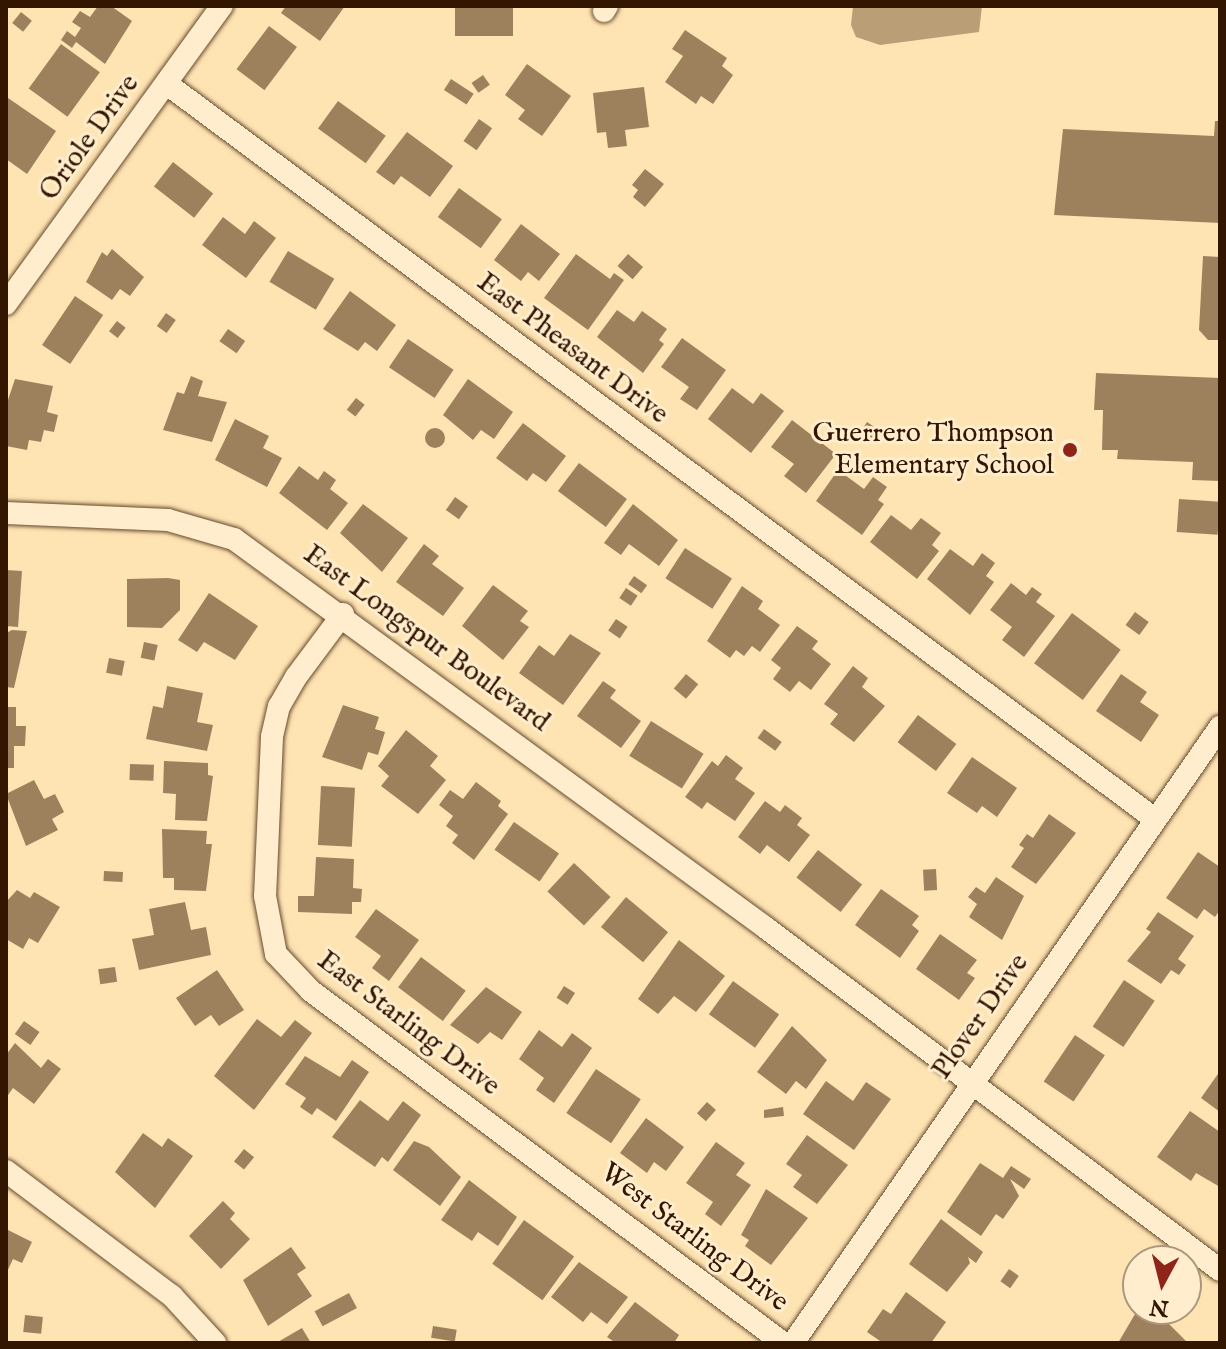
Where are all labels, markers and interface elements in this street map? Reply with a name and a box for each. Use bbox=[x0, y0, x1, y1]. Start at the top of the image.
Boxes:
street label: Oriole Drive bbox=[33, 68, 147, 208]
street label: East Pheasant Drive bbox=[470, 266, 674, 432]
place label: Guerrero Thompson Elementary School bbox=[813, 417, 1054, 483]
marker: Guerrero Thompson Elementary School bbox=[1061, 441, 1079, 459]
street label: East Longspur Boulevard bbox=[296, 538, 556, 740]
street label: East Starling Drive bbox=[310, 944, 506, 1104]
street label: Plover Drive bbox=[926, 948, 1036, 1086]
street label: West Starling Drive bbox=[593, 1156, 795, 1320]
north arrow bbox=[1122, 1245, 1202, 1325]
text: N bbox=[1148, 1292, 1170, 1322]

